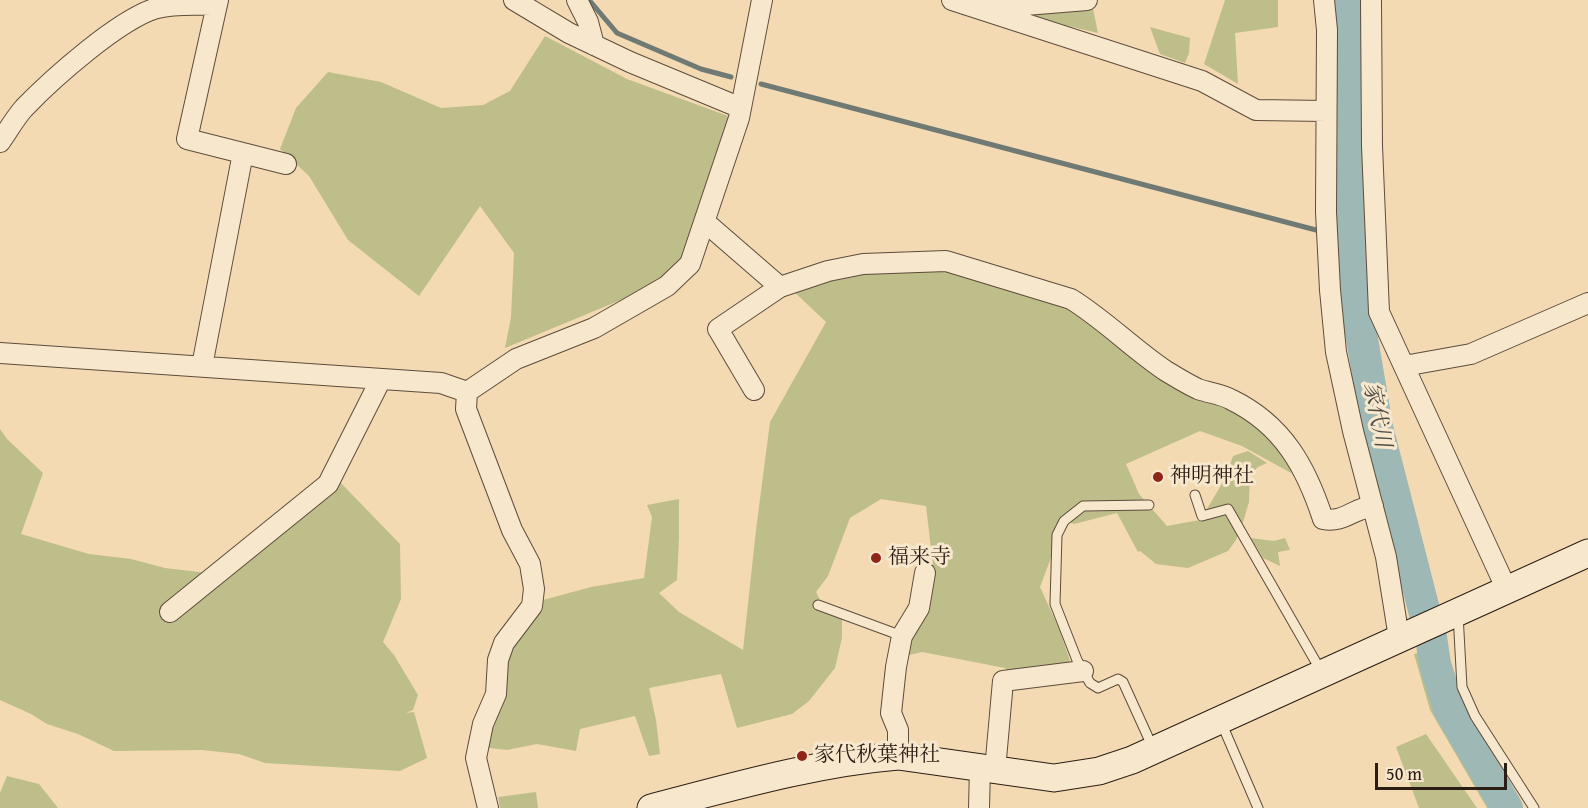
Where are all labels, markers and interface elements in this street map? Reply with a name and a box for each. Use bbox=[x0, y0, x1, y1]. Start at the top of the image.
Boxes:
water label: 家代川 bbox=[1357, 380, 1395, 450]
place label: 神明神社 bbox=[1170, 464, 1254, 490]
marker: 神明神社 bbox=[1151, 470, 1165, 484]
place label: 福来寺 bbox=[888, 545, 951, 571]
marker: 福来寺 bbox=[869, 551, 883, 565]
place label: 家代秋葉神社 bbox=[814, 743, 940, 769]
marker: 家代秋葉神社 bbox=[795, 749, 809, 763]
scale bar bbox=[1378, 751, 1510, 789]
text: 50 m bbox=[1386, 760, 1422, 787]

